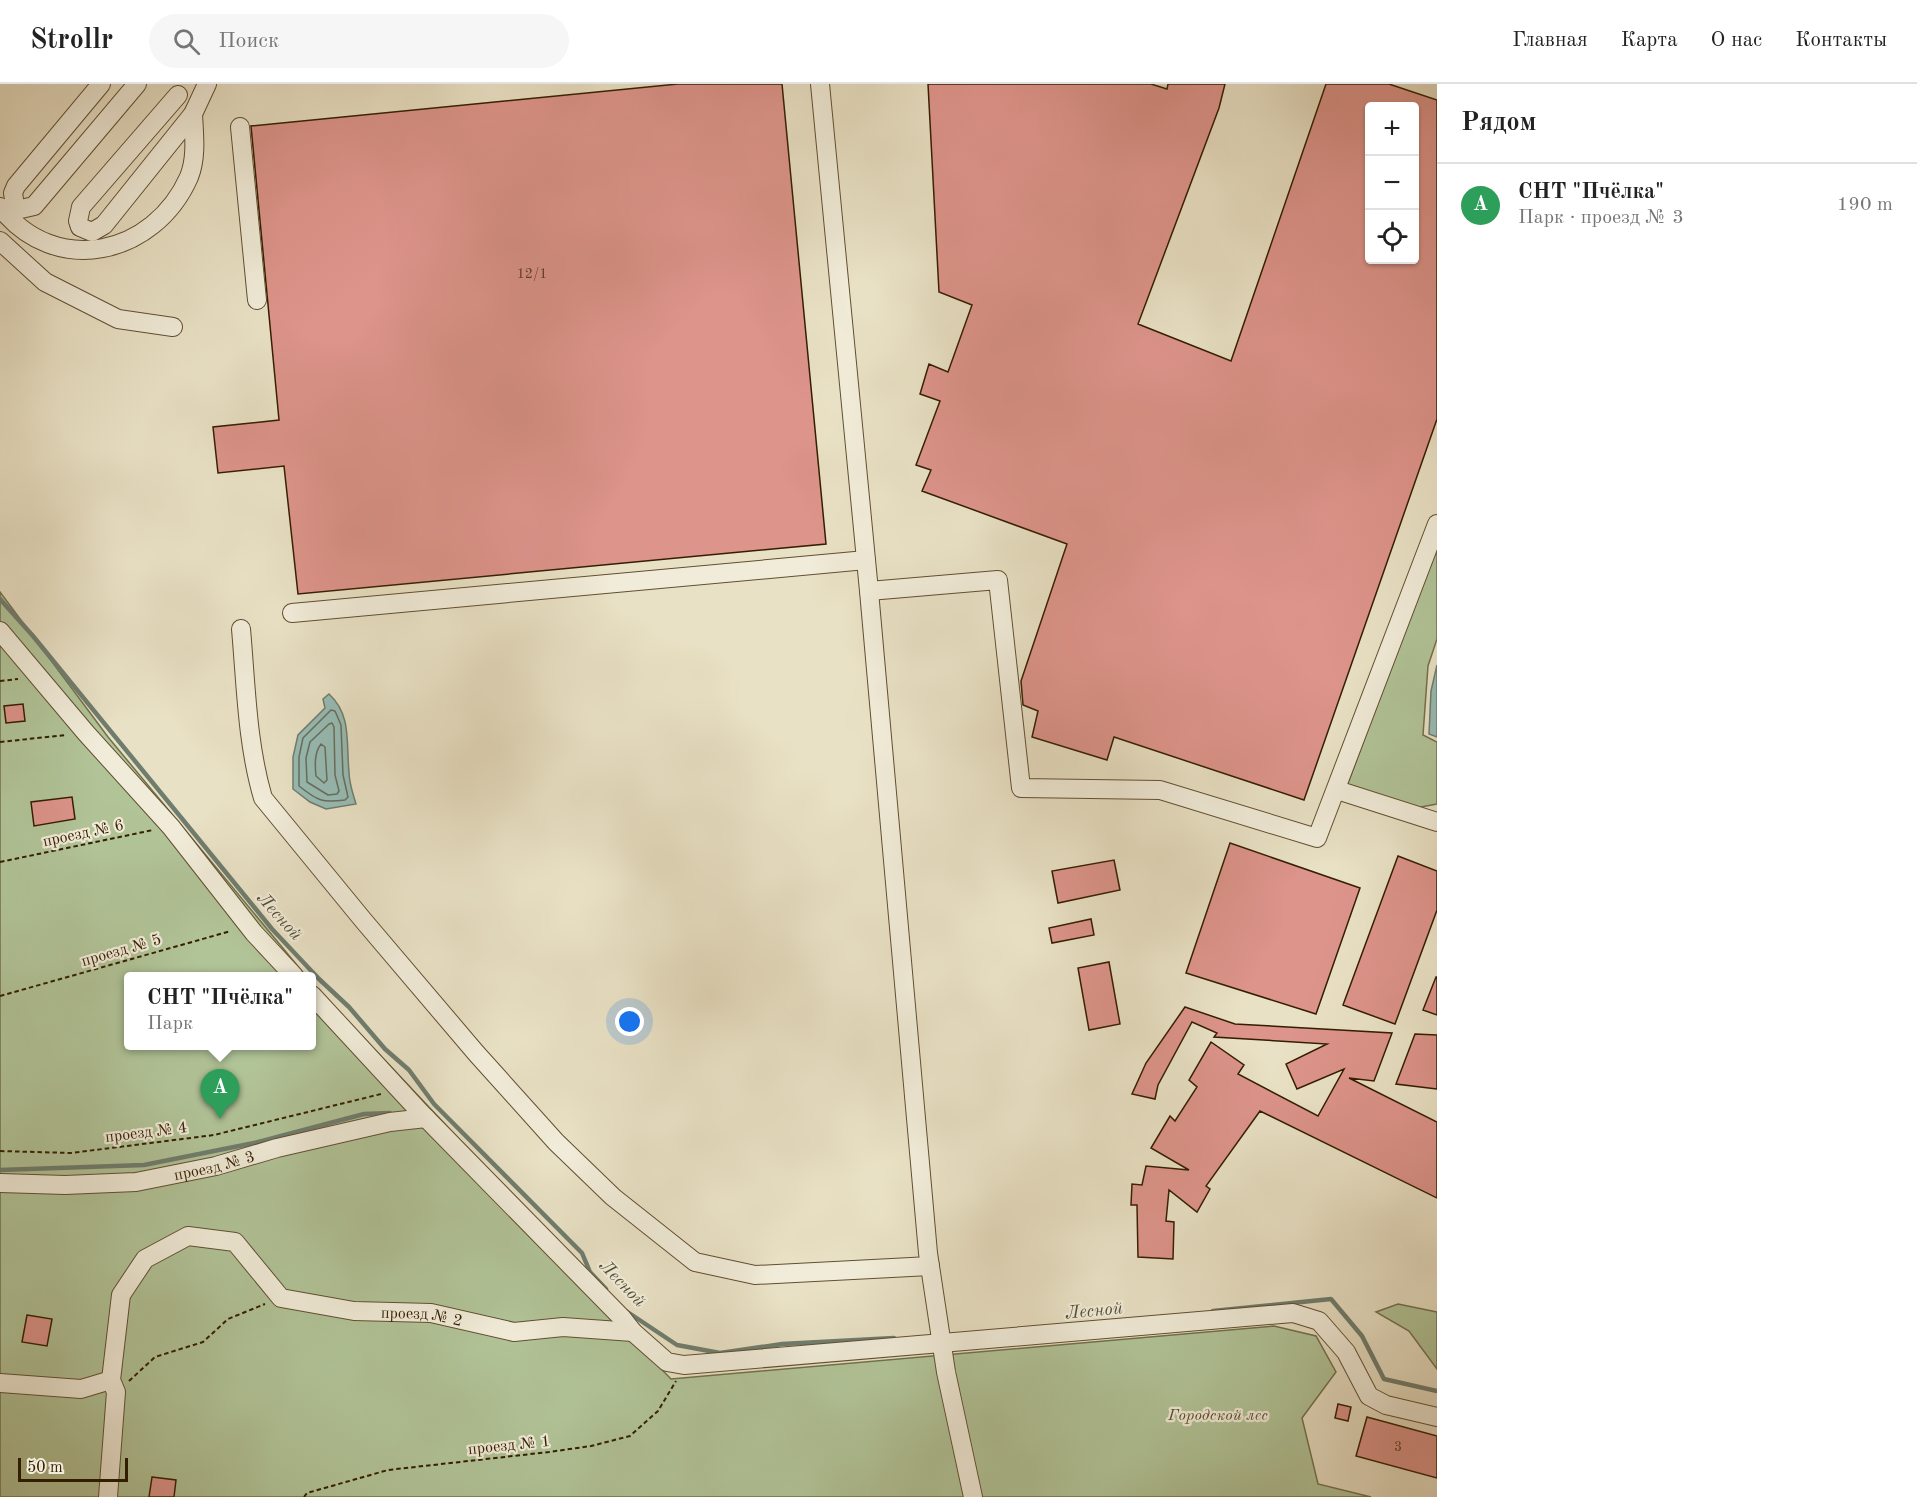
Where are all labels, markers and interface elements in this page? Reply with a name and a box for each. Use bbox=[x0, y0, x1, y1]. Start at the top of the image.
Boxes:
search box bbox=[149, 14, 569, 68]
icon: search bbox=[170, 25, 203, 58]
text: Strollr bbox=[30, 27, 113, 55]
text: Поиск bbox=[218, 30, 279, 52]
text: Главная bbox=[1512, 30, 1588, 51]
text: Карта bbox=[1621, 30, 1678, 51]
text: О нас bbox=[1711, 30, 1762, 51]
text: Контакты bbox=[1795, 30, 1887, 51]
map controls bbox=[1365, 102, 1419, 264]
button: + bbox=[1365, 102, 1419, 156]
text: Рядом bbox=[1461, 110, 1536, 136]
button: − bbox=[1365, 156, 1419, 210]
text: СНТ "Пчёлка" bbox=[1518, 181, 1664, 203]
text: A bbox=[1473, 195, 1488, 215]
text: 190 m bbox=[1837, 195, 1893, 215]
text: Парк · проезд № 3 bbox=[1518, 208, 1684, 228]
button: locate bbox=[1365, 210, 1419, 264]
house number: 12/1 bbox=[517, 267, 547, 281]
street label: проезд № 6 bbox=[41, 818, 125, 850]
water label: Лесной bbox=[253, 889, 305, 944]
street label: проезд № 5 bbox=[80, 932, 163, 970]
popup bbox=[124, 972, 316, 1050]
text: СНТ "Пчёлка" bbox=[147, 987, 293, 1009]
your location bbox=[615, 1007, 644, 1036]
text: Парк bbox=[147, 1014, 193, 1034]
pin: A bbox=[200, 1070, 240, 1119]
street label: проезд № 4 bbox=[104, 1120, 188, 1146]
street label: проезд № 3 bbox=[173, 1149, 257, 1184]
water label: Лесной bbox=[596, 1257, 649, 1311]
water label: Лесной bbox=[1064, 1300, 1124, 1322]
street label: проезд № 2 bbox=[381, 1306, 464, 1330]
park label: Городской лес bbox=[1167, 1408, 1268, 1424]
street label: проезд № 1 bbox=[467, 1434, 551, 1458]
house number: 3 bbox=[1394, 1440, 1402, 1454]
scale bar bbox=[18, 1455, 128, 1482]
text: 50 m bbox=[27, 1460, 63, 1476]

